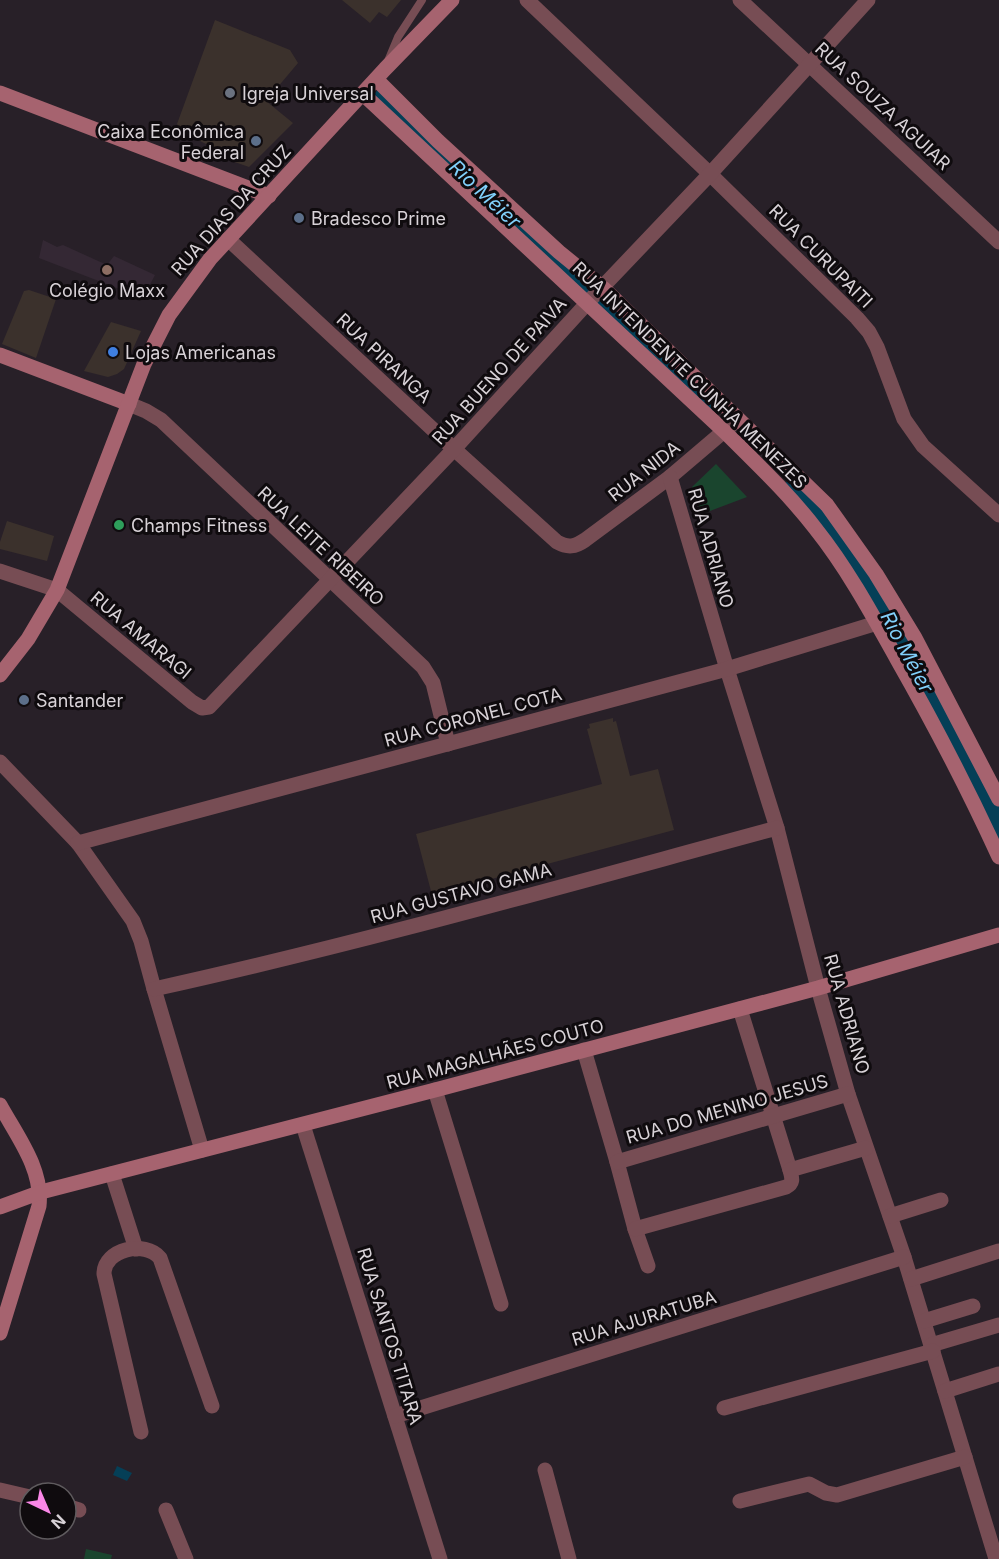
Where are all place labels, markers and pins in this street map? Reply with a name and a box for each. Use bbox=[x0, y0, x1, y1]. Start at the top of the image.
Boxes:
place label: Igreja Universal bbox=[242, 83, 374, 104]
marker: Igreja Universal bbox=[223, 86, 237, 100]
place label: Caixa Econômica Federal bbox=[97, 121, 244, 163]
marker: Caixa Econômica Federal bbox=[249, 134, 263, 148]
place label: Bradesco Prime bbox=[311, 208, 446, 229]
marker: Bradesco Prime bbox=[292, 211, 306, 225]
marker: Colégio Maxx bbox=[100, 263, 114, 277]
place label: Colégio Maxx bbox=[49, 280, 165, 301]
place label: Lojas Americanas bbox=[125, 342, 276, 363]
marker: Lojas Americanas bbox=[106, 345, 120, 359]
place label: Champs Fitness bbox=[131, 515, 267, 536]
marker: Champs Fitness bbox=[112, 518, 126, 532]
place label: Santander bbox=[36, 690, 124, 711]
marker: Santander bbox=[17, 693, 31, 707]

